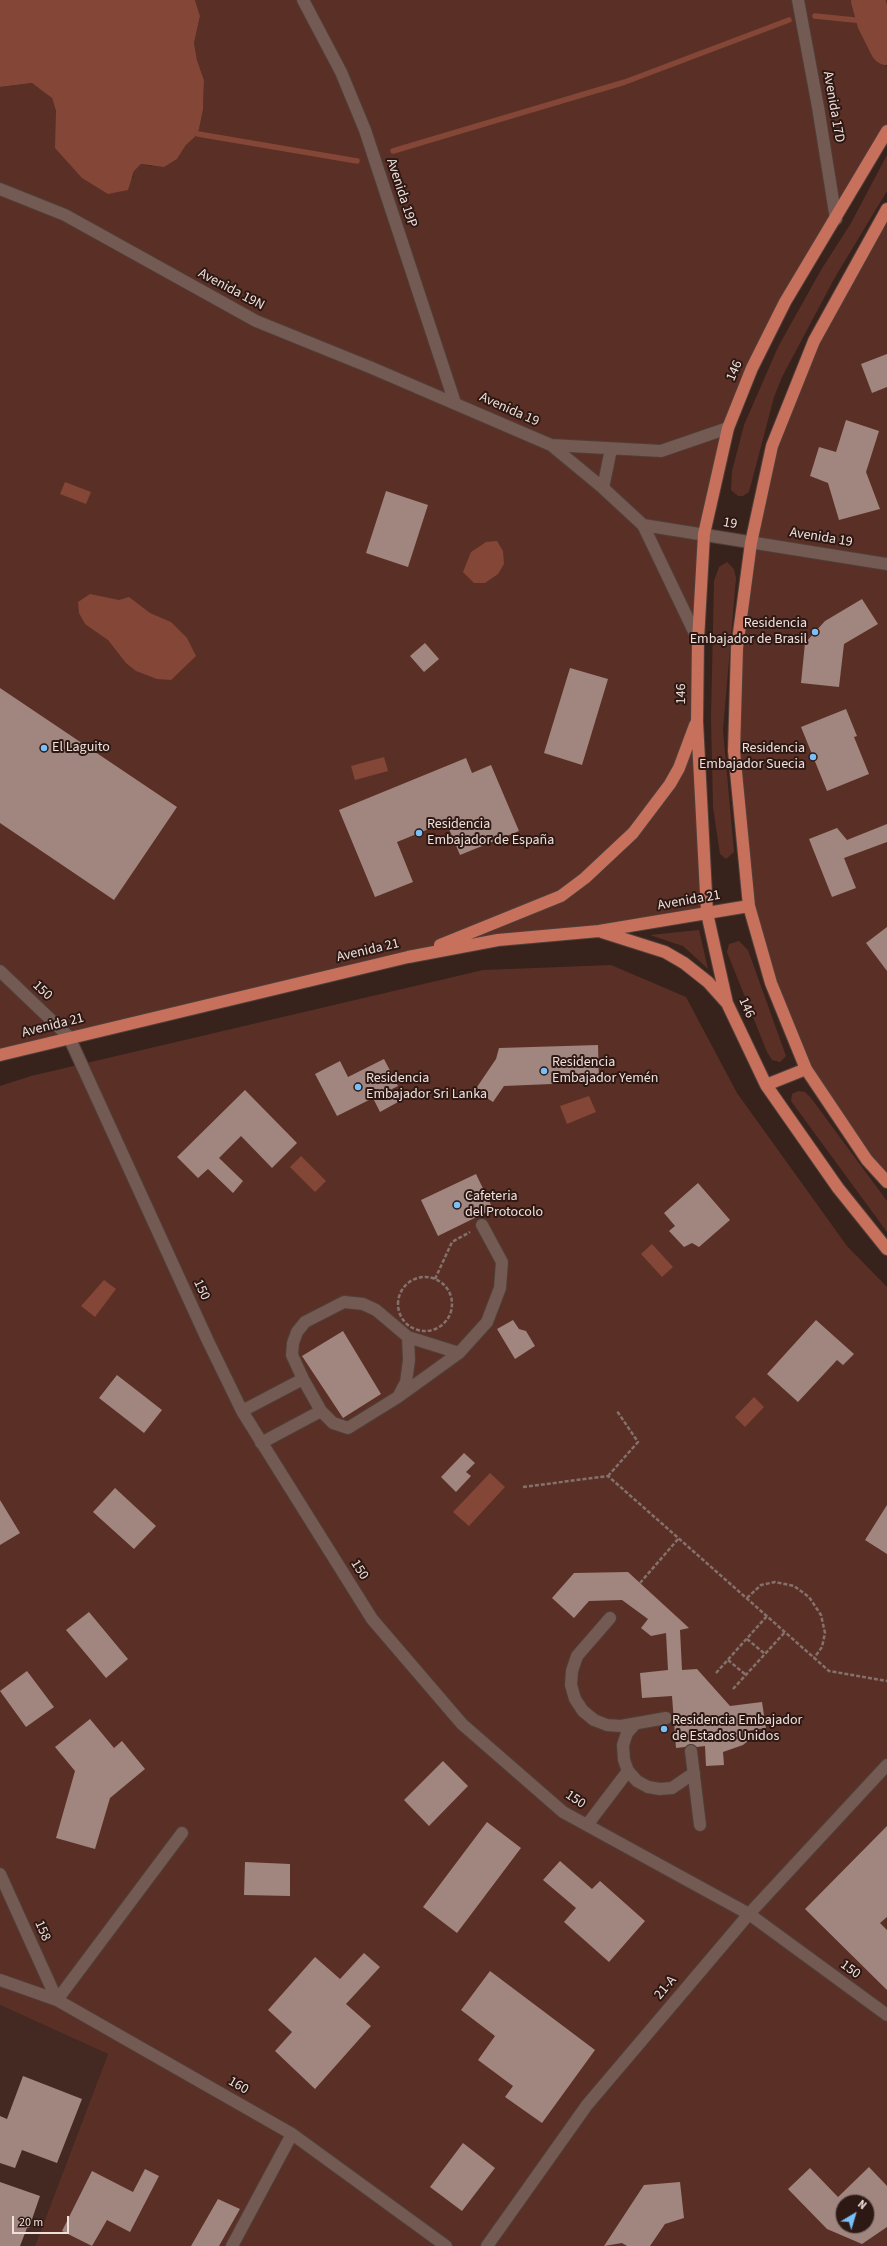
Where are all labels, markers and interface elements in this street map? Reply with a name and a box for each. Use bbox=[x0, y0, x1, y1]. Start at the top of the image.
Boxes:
street label: Avenida 17D bbox=[818, 70, 848, 144]
street label: Avenida 19P bbox=[382, 156, 420, 230]
street label: Avenida 19N bbox=[195, 266, 267, 314]
street label: 146 bbox=[723, 358, 747, 384]
street label: Avenida 19 bbox=[477, 389, 541, 431]
street label: 19 bbox=[722, 514, 738, 534]
street label: Avenida 19 bbox=[788, 525, 854, 551]
place label: Residencia Embajador de Brasil bbox=[690, 616, 807, 648]
marker: Residencia Embajador de Brasil bbox=[810, 627, 820, 637]
street label: 146 bbox=[673, 683, 691, 705]
place label: El Laguito bbox=[52, 740, 110, 756]
place label: Residencia Embajador Suecia bbox=[699, 741, 805, 774]
marker: El Laguito bbox=[39, 743, 49, 753]
marker: Residencia Embajador Suecia bbox=[808, 752, 818, 762]
place label: Residencia Embajador de España bbox=[427, 817, 554, 850]
marker: Residencia Embajador de España bbox=[414, 828, 424, 838]
street label: Avenida 21 bbox=[656, 887, 722, 915]
street label: Avenida 21 bbox=[335, 936, 401, 966]
street label: 150 bbox=[29, 978, 55, 1004]
street label: 146 bbox=[734, 995, 758, 1021]
street label: Avenida 21 bbox=[20, 1010, 86, 1042]
place label: Residencia Embajador Yemén bbox=[552, 1055, 658, 1088]
marker: Residencia Embajador Yemén bbox=[539, 1066, 549, 1076]
place label: Residencia Embajador Sri Lanka bbox=[366, 1071, 487, 1104]
marker: Residencia Embajador Sri Lanka bbox=[353, 1082, 363, 1092]
place label: Cafeteria del Protocolo bbox=[465, 1189, 543, 1222]
marker: Cafeteria del Protocolo bbox=[452, 1200, 462, 1210]
street label: 150 bbox=[189, 1277, 213, 1303]
street label: 150 bbox=[346, 1557, 372, 1583]
place label: Residencia Embajador de Estados Unidos bbox=[672, 1713, 802, 1746]
marker: Residencia Embajador de Estados Unidos bbox=[659, 1724, 669, 1734]
street label: 150 bbox=[562, 1787, 588, 1813]
street label: 158 bbox=[30, 1918, 54, 1944]
street label: 150 bbox=[837, 1957, 863, 1983]
street label: 21-A bbox=[651, 1973, 681, 2003]
street label: 160 bbox=[225, 2074, 251, 2098]
north arrow bbox=[835, 2194, 875, 2234]
text: N bbox=[855, 2197, 870, 2213]
scale bar bbox=[14, 2208, 71, 2234]
text: 20 m bbox=[19, 2214, 43, 2231]

